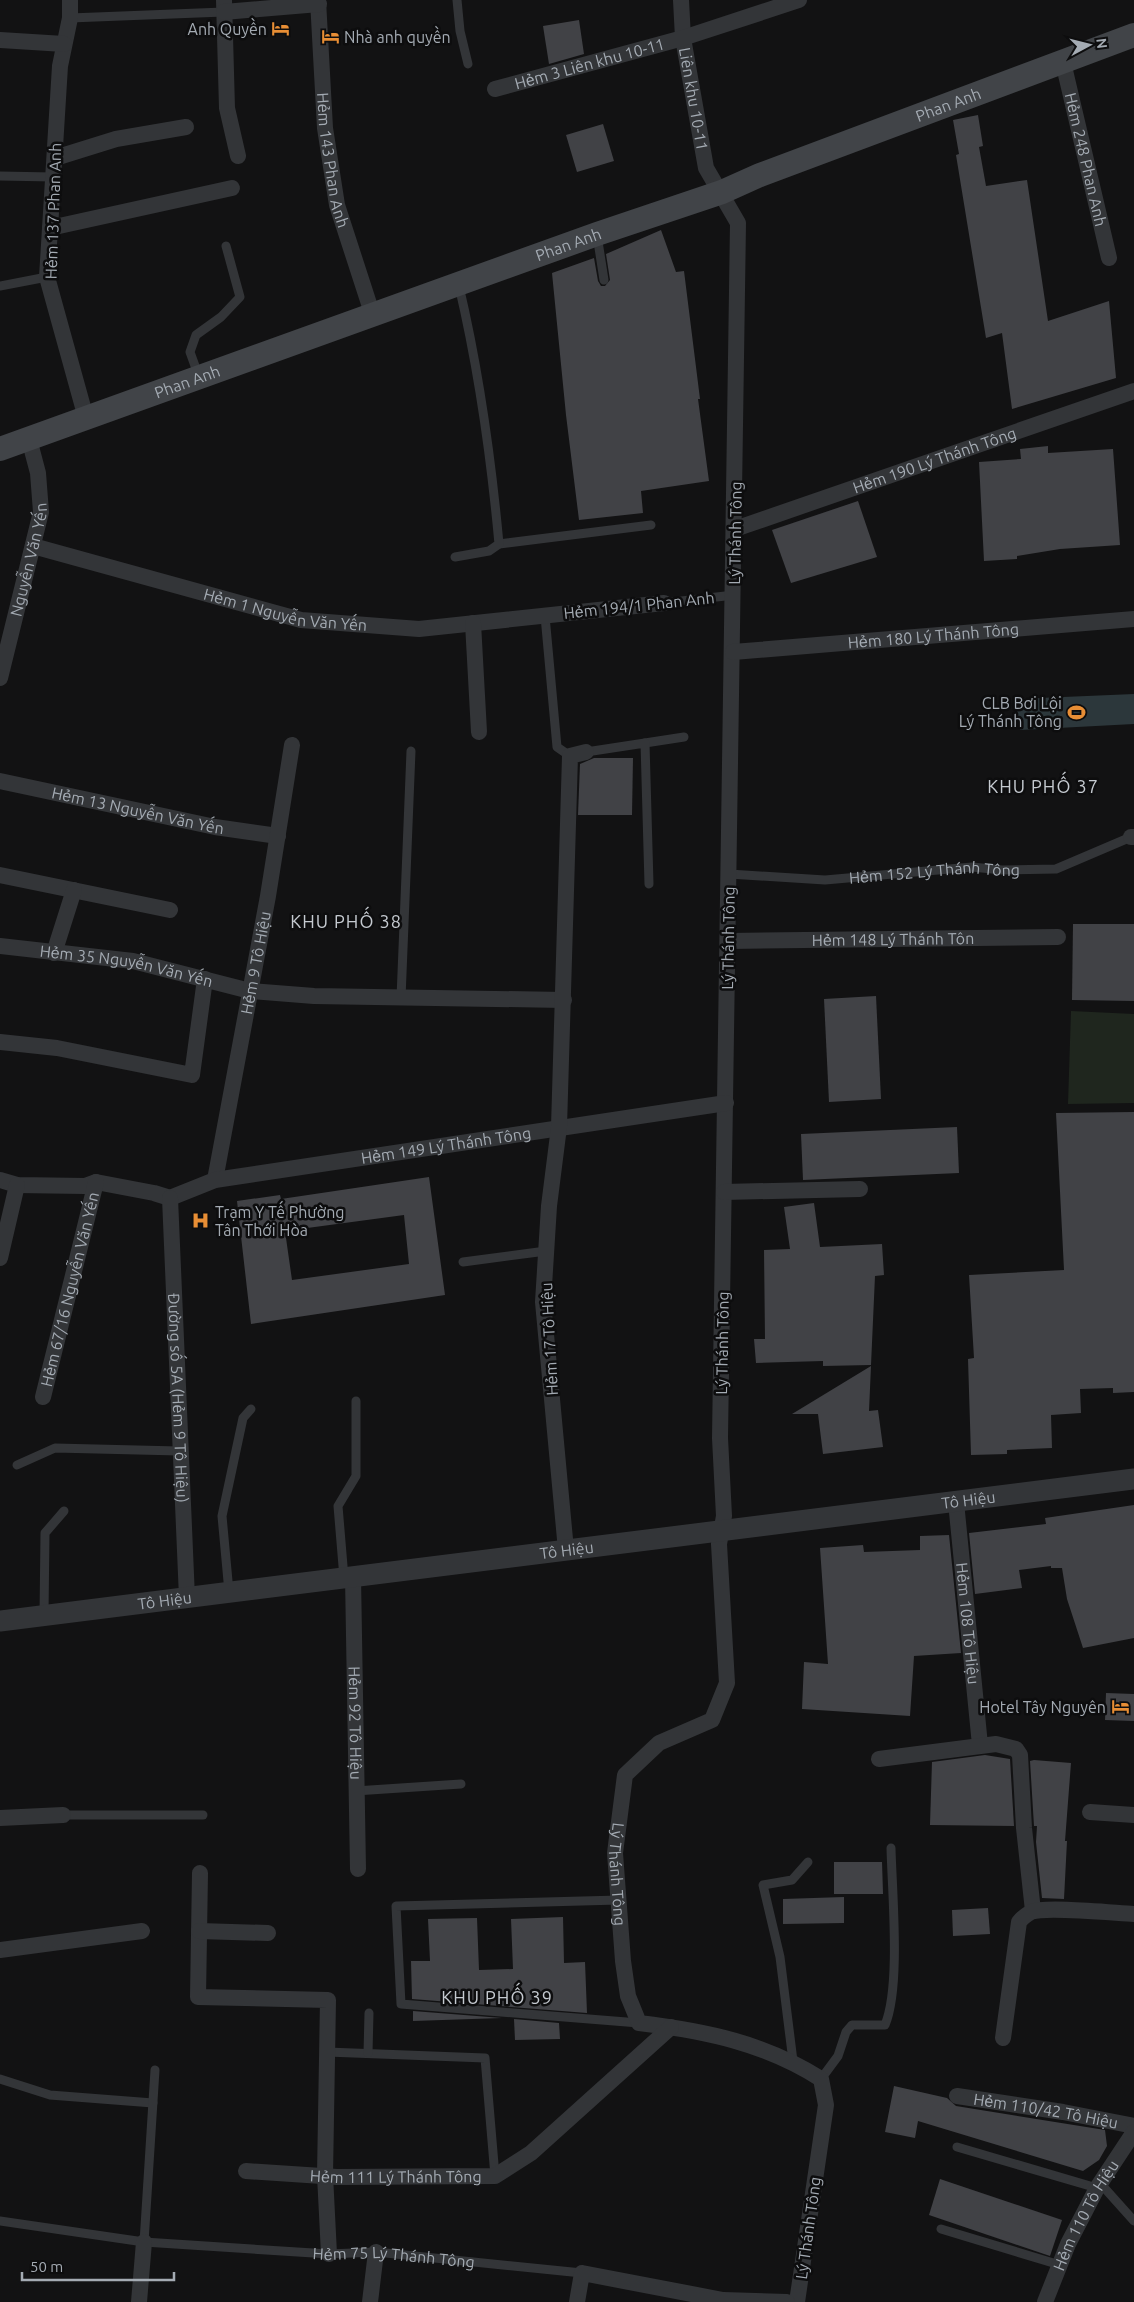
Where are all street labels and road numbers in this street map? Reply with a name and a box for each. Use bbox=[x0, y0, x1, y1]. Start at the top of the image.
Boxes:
street label: Hẻm 3 Liên khu 10-11 bbox=[513, 34, 667, 92]
street label: Liên khu 10-11 bbox=[676, 46, 712, 152]
street label: Phan Anh bbox=[913, 84, 983, 125]
street label: Hẻm 248 Phan Anh bbox=[1061, 91, 1110, 228]
street label: Hẻm 143 Phan Anh bbox=[314, 92, 353, 230]
street label: Hẻm 137 Phan Anh bbox=[42, 142, 64, 280]
street label: Phan Anh bbox=[533, 224, 604, 264]
street label: Phan Anh bbox=[152, 362, 222, 402]
street label: Hẻm 190 Lý Thánh Tông bbox=[850, 423, 1019, 497]
street label: Lý Thánh Tông bbox=[725, 481, 745, 585]
street label: Nguyễn Văn Yến bbox=[7, 502, 50, 618]
street label: Hẻm 1 Nguyễn Văn Yến bbox=[202, 585, 368, 634]
street label: Hẻm 194/1 Phan Anh bbox=[563, 588, 715, 622]
street label: Hẻm 180 Lý Thánh Tông bbox=[847, 620, 1020, 652]
street label: Hẻm 13 Nguyễn Văn Yến bbox=[50, 783, 225, 837]
street label: Hẻm 152 Lý Thánh Tông bbox=[848, 858, 1020, 887]
street label: Lý Thánh Tông bbox=[718, 886, 738, 990]
street label: Hẻm 9 Tô Hiệu bbox=[237, 910, 274, 1016]
street label: Hẻm 148 Lý Thánh Tôn bbox=[812, 929, 974, 949]
street label: Hẻm 35 Nguyễn Văn Yến bbox=[39, 942, 215, 990]
street label: Hẻm 149 Lý Thánh Tông bbox=[360, 1124, 532, 1167]
street label: Hẻm 67/16 Nguyễn Văn Yến bbox=[37, 1190, 102, 1388]
street label: Hẻm 17 Tô Hiệu bbox=[537, 1282, 561, 1396]
street label: Lý Thánh Tông bbox=[712, 1291, 732, 1395]
street label: Đường số 5A (Hẻm 9 Tô Hiệu) bbox=[165, 1293, 192, 1503]
street label: Tô Hiệu bbox=[940, 1487, 996, 1512]
street label: Tô Hiệu bbox=[539, 1538, 595, 1562]
street label: Hẻm 108 Tô Hiệu bbox=[953, 1562, 983, 1685]
street label: Tô Hiệu bbox=[137, 1588, 193, 1613]
street label: Hẻm 92 Tô Hiệu bbox=[346, 1666, 365, 1780]
street label: Lý Thánh Tông bbox=[606, 1822, 629, 1927]
street label: Hẻm 110/42 Tô Hiệu bbox=[972, 2090, 1120, 2132]
street label: Hẻm 110 Tô Hiệu bbox=[1049, 2157, 1122, 2273]
street label: Hẻm 111 Lý Thánh Tông bbox=[309, 2166, 482, 2186]
street label: Lý Thánh Tông bbox=[792, 2176, 824, 2280]
street label: Hẻm 75 Lý Thánh Tông bbox=[312, 2243, 476, 2271]

